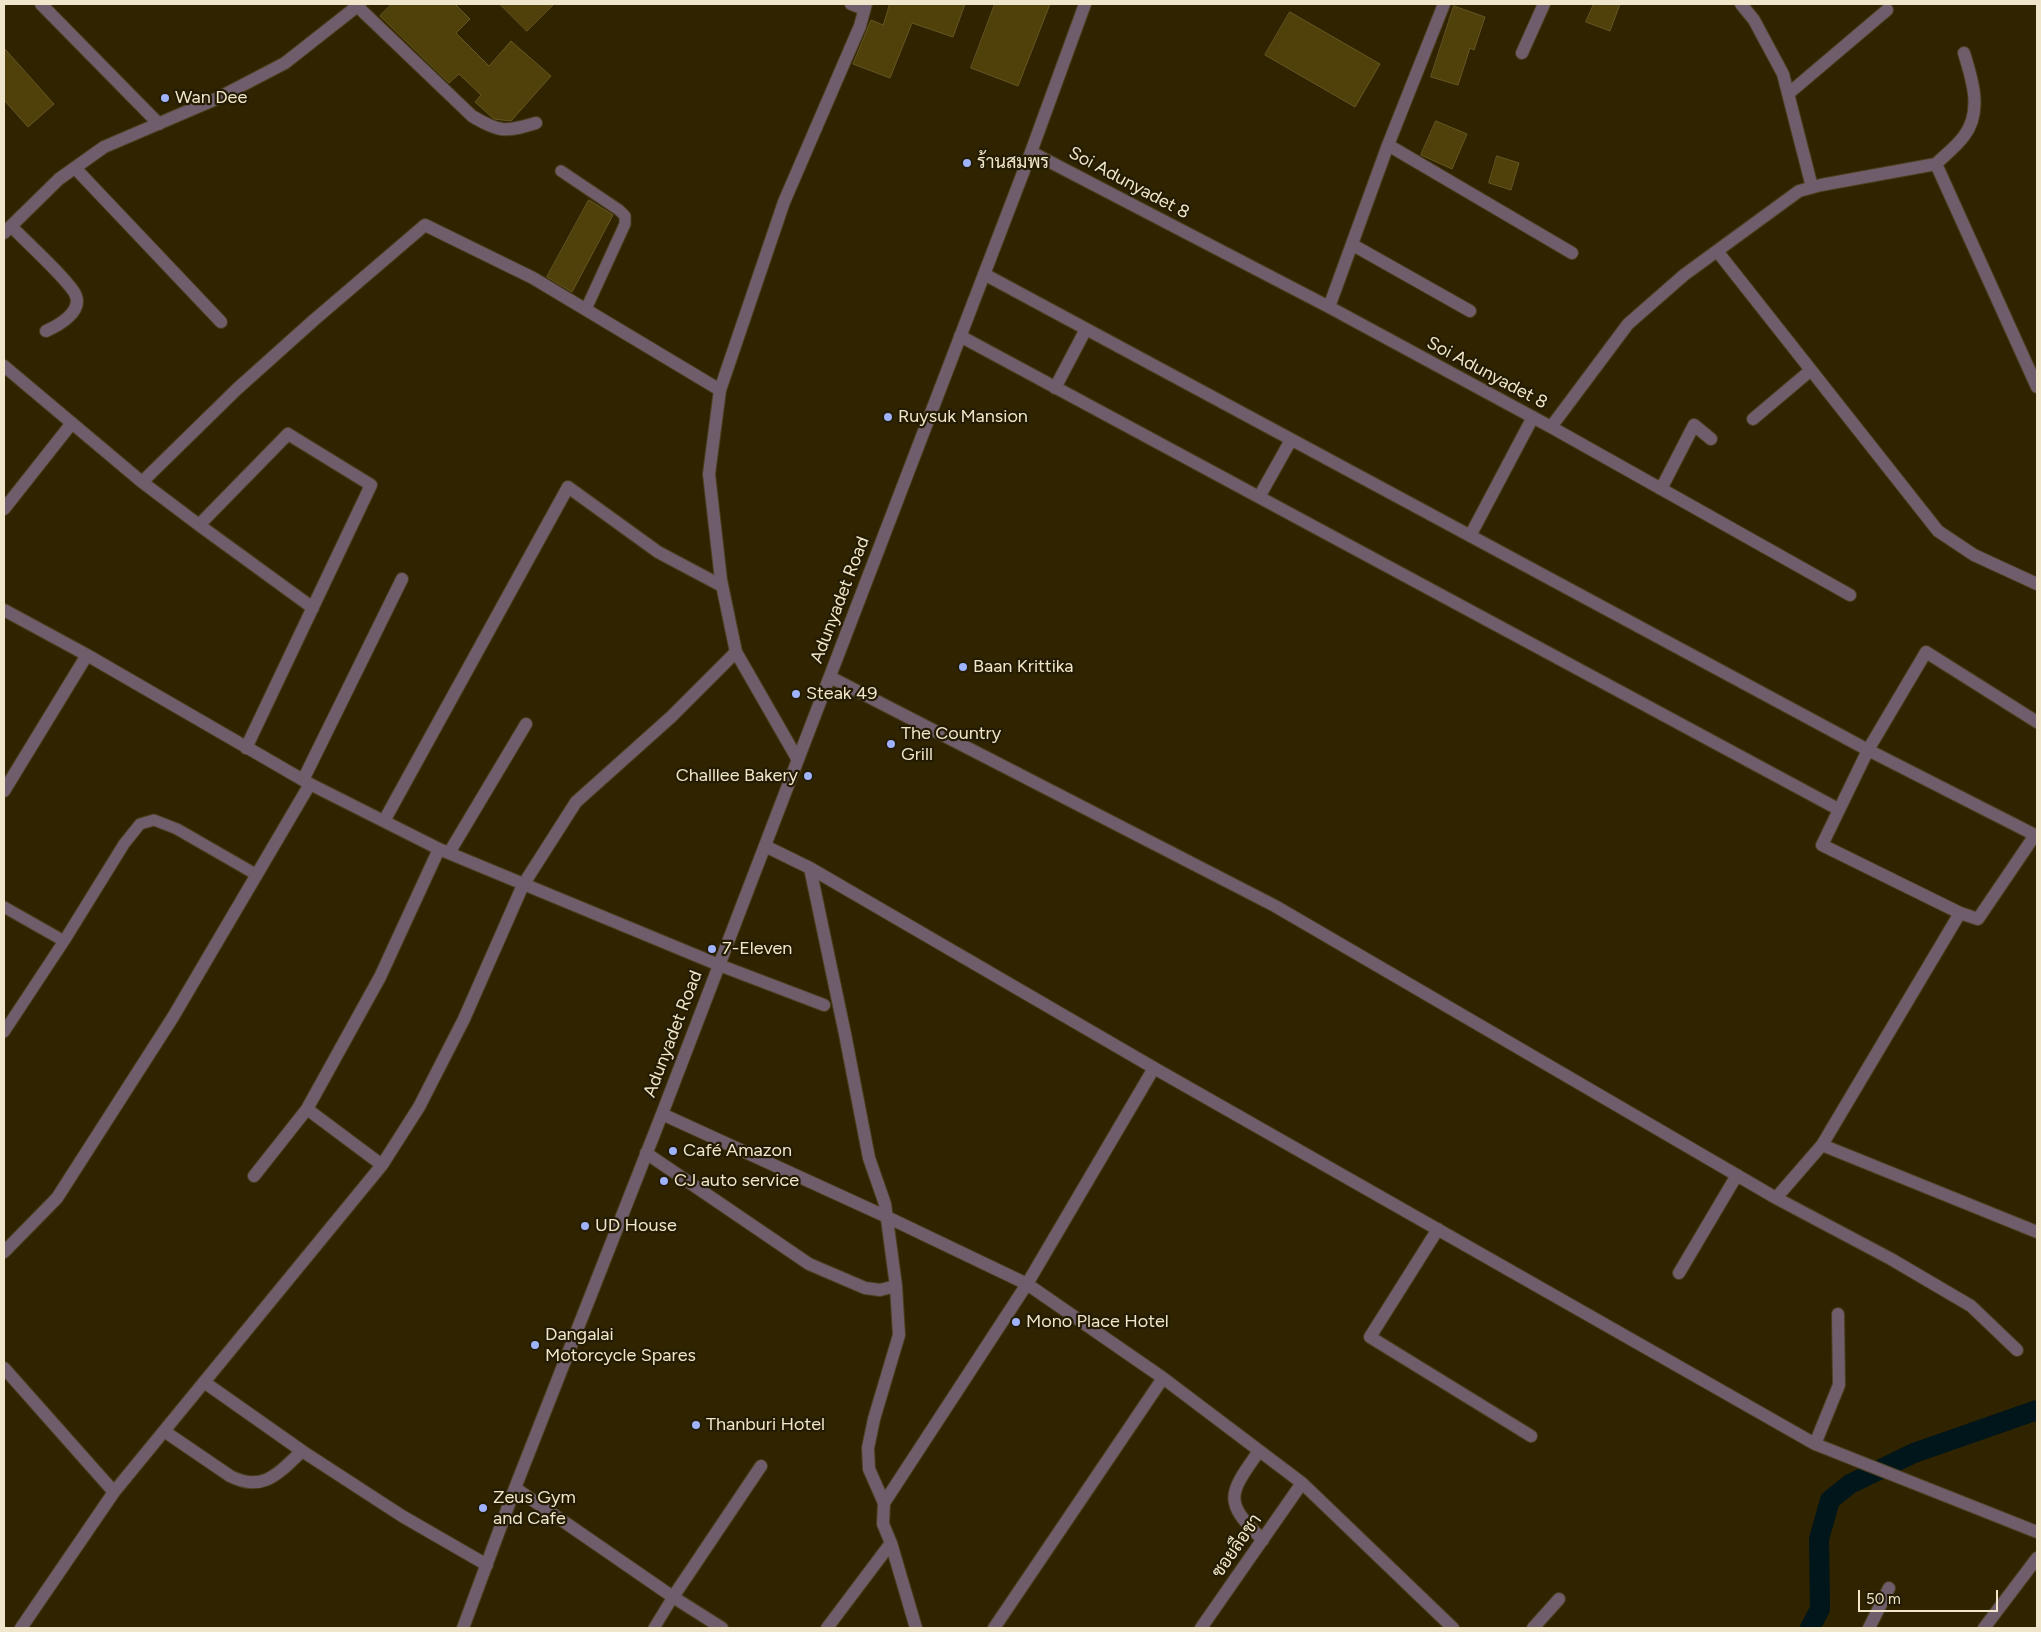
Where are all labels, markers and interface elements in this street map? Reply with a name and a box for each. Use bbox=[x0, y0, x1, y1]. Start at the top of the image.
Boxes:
place label: Wan Dee bbox=[175, 87, 247, 109]
marker: Wan Dee bbox=[159, 92, 171, 104]
street label: Soi Adunyadet 8 bbox=[1065, 142, 1193, 224]
place label: ร้านสมพร bbox=[977, 152, 1049, 174]
marker: ร้านสมพร bbox=[961, 157, 973, 169]
street label: Soi Adunyadet 8 bbox=[1423, 332, 1551, 414]
place label: Ruysuk Mansion bbox=[898, 406, 1028, 428]
marker: Ruysuk Mansion bbox=[882, 411, 894, 423]
street label: Adunyadet Road bbox=[806, 534, 874, 666]
place label: Baan Krittika bbox=[973, 656, 1074, 678]
marker: Baan Krittika bbox=[957, 661, 969, 673]
place label: Steak 49 bbox=[806, 683, 877, 705]
marker: Steak 49 bbox=[790, 688, 802, 700]
place label: The Country Grill bbox=[901, 723, 1001, 766]
marker: The Country Grill bbox=[885, 738, 897, 750]
place label: Challlee Bakery bbox=[676, 765, 798, 787]
marker: Challlee Bakery bbox=[802, 770, 814, 782]
place label: 7-Eleven bbox=[722, 938, 792, 960]
marker: 7-Eleven bbox=[706, 943, 718, 955]
street label: Adunyadet Road bbox=[639, 968, 707, 1100]
place label: Café Amazon bbox=[683, 1140, 792, 1162]
marker: Café Amazon bbox=[667, 1145, 679, 1157]
place label: CJ auto service bbox=[674, 1170, 799, 1192]
marker: CJ auto service bbox=[658, 1175, 670, 1187]
place label: UD House bbox=[595, 1215, 677, 1237]
marker: UD House bbox=[579, 1220, 591, 1232]
place label: Mono Place Hotel bbox=[1026, 1311, 1169, 1333]
marker: Mono Place Hotel bbox=[1010, 1316, 1022, 1328]
place label: Dangalai Motorcycle Spares bbox=[545, 1324, 696, 1366]
marker: Dangalai Motorcycle Spares bbox=[529, 1339, 541, 1351]
place label: Thanburi Hotel bbox=[706, 1414, 825, 1436]
marker: Thanburi Hotel bbox=[690, 1419, 702, 1431]
place label: Zeus Gym and Cafe bbox=[493, 1487, 576, 1530]
marker: Zeus Gym and Cafe bbox=[477, 1502, 489, 1514]
street label: ซอยลือชา bbox=[1207, 1510, 1267, 1582]
scale bar bbox=[1861, 1580, 2001, 1612]
text: 50 m bbox=[1866, 1590, 1901, 1608]

